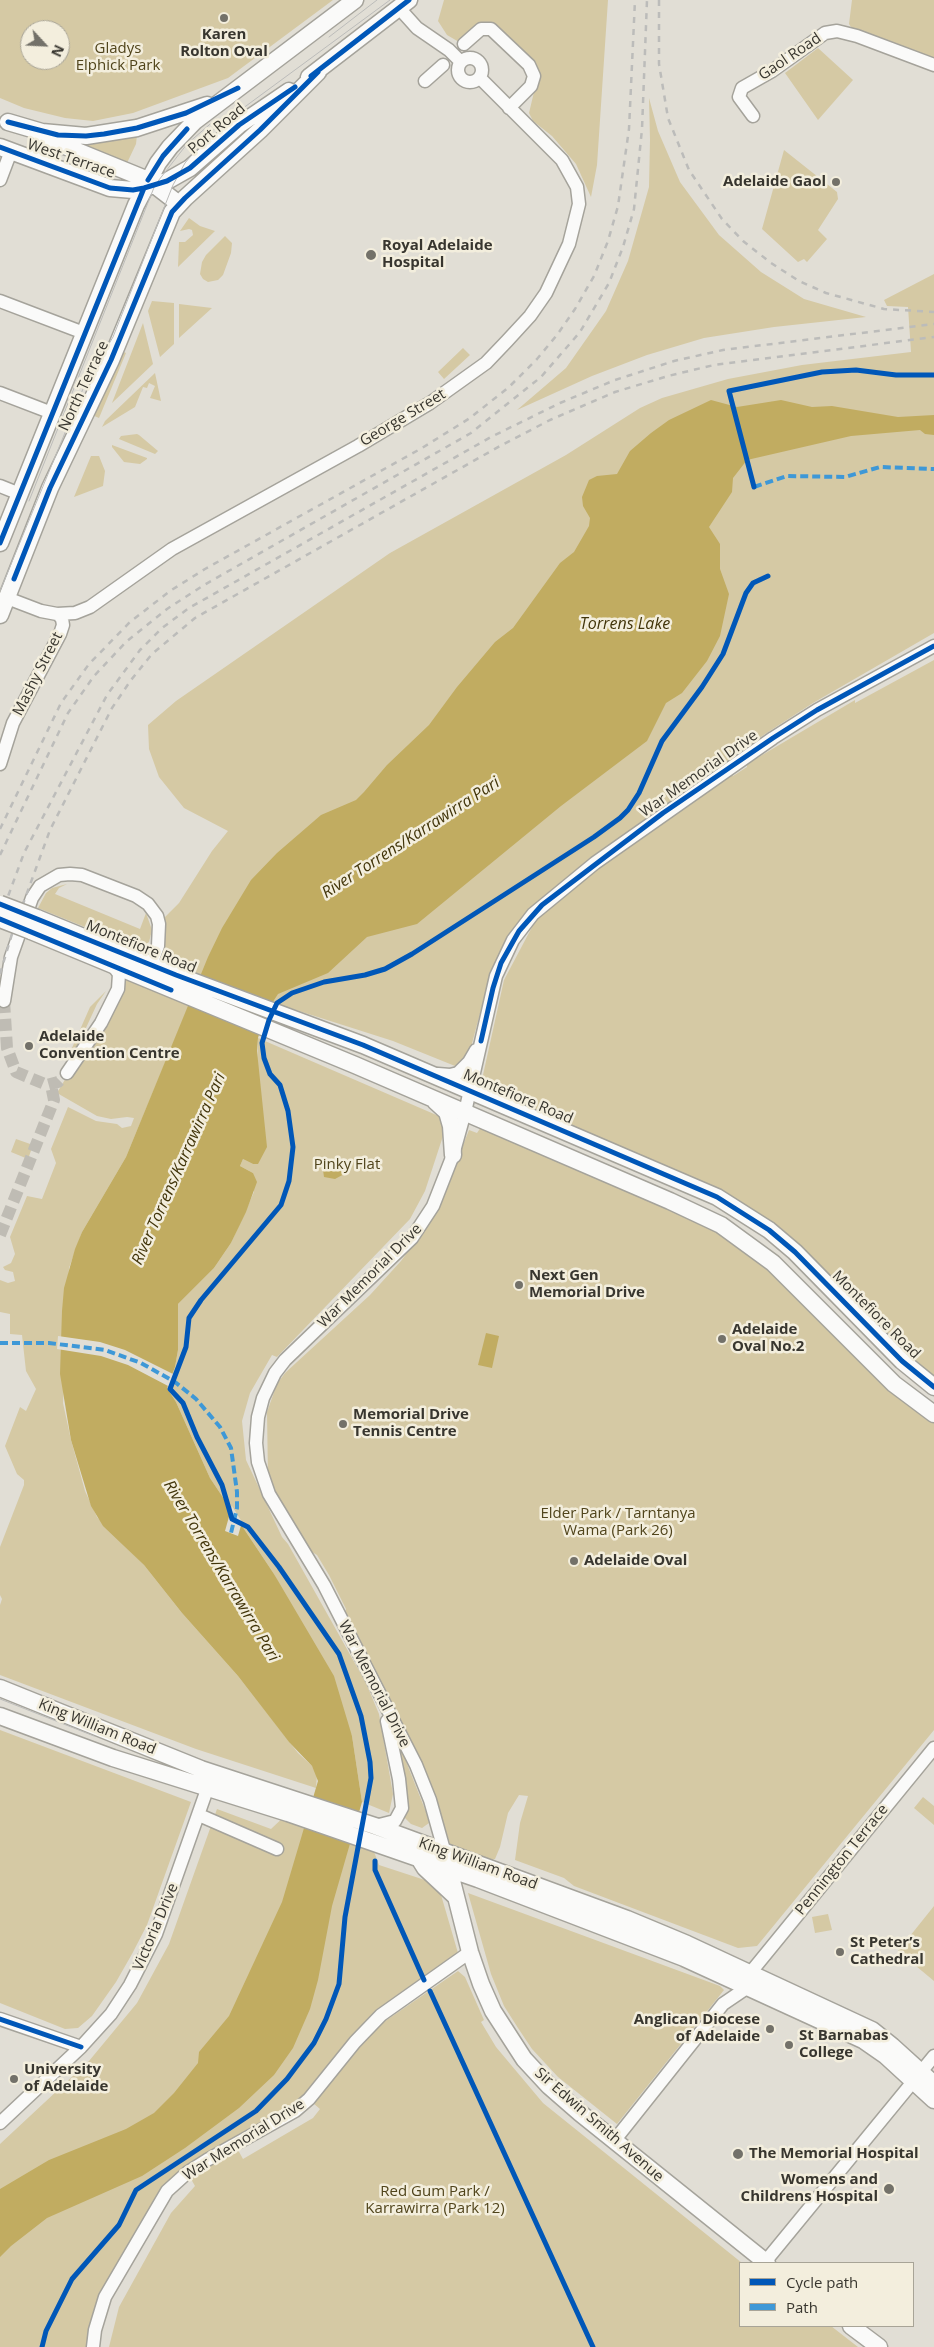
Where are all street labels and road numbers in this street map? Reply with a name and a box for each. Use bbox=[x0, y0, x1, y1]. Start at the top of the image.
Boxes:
street label: Gaol Road bbox=[755, 29, 825, 85]
street label: Port Road bbox=[185, 100, 249, 158]
street label: West Terrace bbox=[25, 136, 117, 182]
street label: North Terrace bbox=[55, 338, 113, 434]
street label: George Street bbox=[357, 385, 449, 451]
street label: Mashy Street bbox=[9, 629, 67, 719]
street label: War Memorial Drive bbox=[637, 727, 761, 821]
street label: Montefiore Road bbox=[83, 917, 199, 977]
street label: Montefiore Road bbox=[460, 1066, 576, 1128]
street label: War Memorial Drive bbox=[314, 1220, 426, 1332]
street label: Montefiore Road bbox=[828, 1267, 924, 1363]
street label: War Memorial Drive bbox=[334, 1618, 414, 1750]
street label: King William Road bbox=[36, 1695, 158, 1759]
street label: Pennington Terrace bbox=[792, 1801, 892, 1919]
street label: King William Road bbox=[416, 1834, 540, 1894]
street label: Victoria Drive bbox=[130, 1881, 182, 1973]
street label: Sir Edwin Smith Avenue bbox=[531, 2064, 667, 2186]
street label: War Memorial Drive bbox=[180, 2095, 308, 2185]

